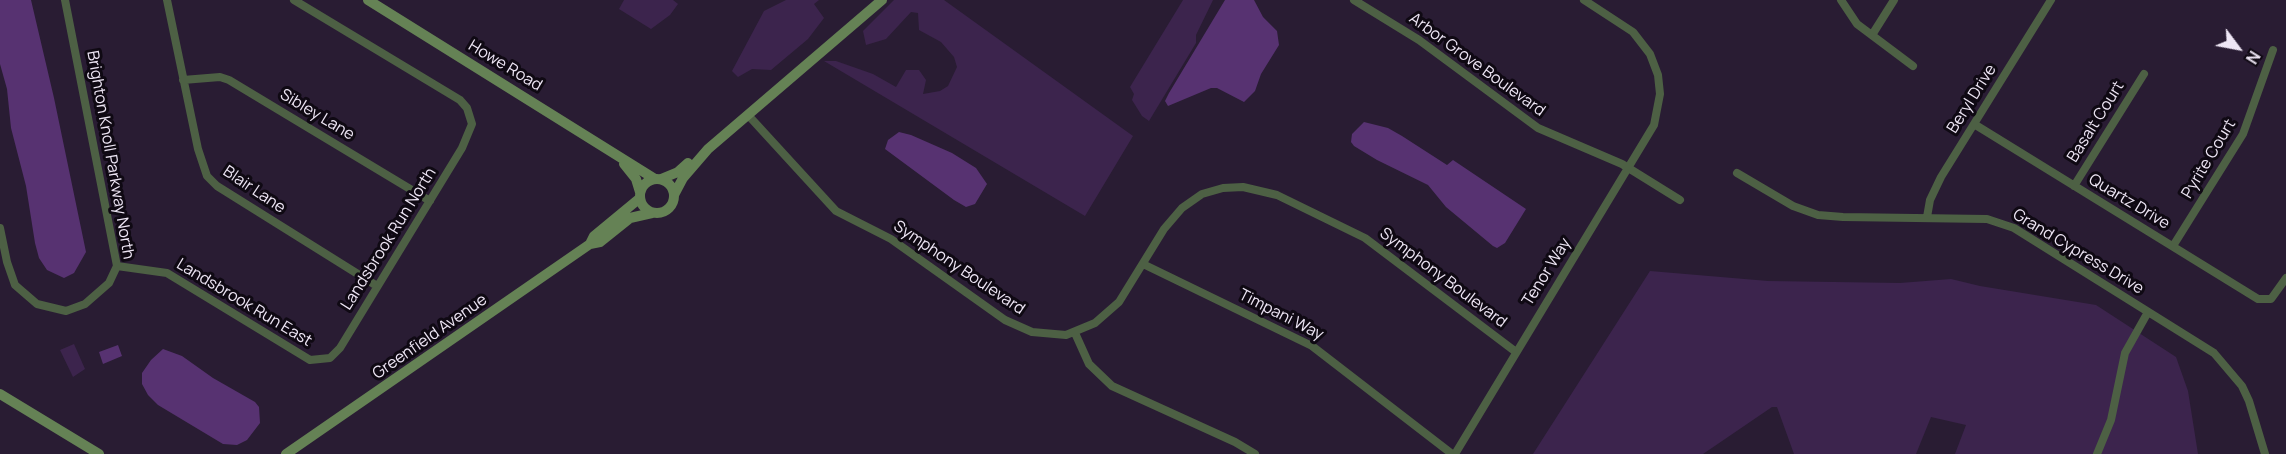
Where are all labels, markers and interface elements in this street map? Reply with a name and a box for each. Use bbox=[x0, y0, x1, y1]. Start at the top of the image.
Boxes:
street label: Arbor Grove Boulevard bbox=[1405, 9, 1549, 121]
north arrow bbox=[2208, 18, 2268, 78]
street label: Howe Road bbox=[465, 37, 545, 95]
text: N bbox=[2241, 47, 2266, 68]
street label: Brighton Knoll Parkway North bbox=[82, 49, 138, 261]
street label: Beryl Drive bbox=[1943, 61, 2001, 137]
street label: Basalt Court bbox=[2064, 78, 2128, 166]
street label: Sibley Lane bbox=[276, 85, 358, 145]
street label: Pyrite Court bbox=[2178, 116, 2240, 202]
street label: Blair Lane bbox=[219, 162, 289, 218]
street label: Landsbrook Run North bbox=[337, 164, 441, 314]
street label: Quartz Drive bbox=[2085, 170, 2173, 234]
street label: Grand Cypress Drive bbox=[2009, 205, 2147, 299]
street label: Symphony Boulevard bbox=[890, 217, 1028, 319]
street label: Symphony Boulevard bbox=[1376, 224, 1510, 332]
street label: Tenor Way bbox=[1519, 235, 1575, 309]
street label: Landsbrook Run East bbox=[173, 255, 315, 351]
street label: Timpani Way bbox=[1235, 285, 1327, 345]
street label: Greenfield Avenue bbox=[369, 290, 491, 384]

